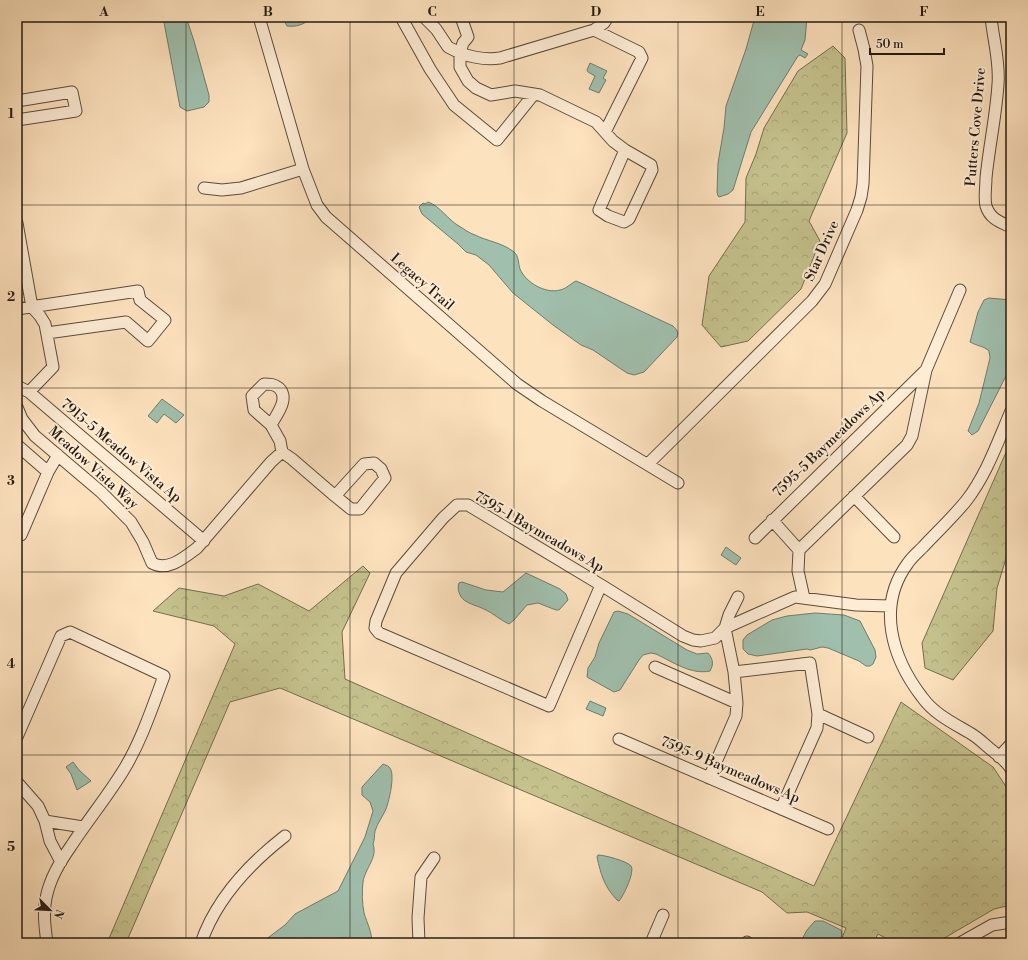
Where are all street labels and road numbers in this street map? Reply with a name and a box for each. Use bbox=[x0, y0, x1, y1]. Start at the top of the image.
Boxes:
street label: Putters Cove Drive bbox=[962, 67, 990, 187]
street label: Star Drive bbox=[801, 218, 843, 284]
street label: Legacy Trail bbox=[386, 249, 458, 315]
street label: 7595-5 Baymeadows Ap bbox=[769, 385, 889, 501]
street label: 7915-5 Meadow Vista Ap bbox=[57, 395, 185, 507]
street label: Meadow Vista Way bbox=[44, 423, 142, 513]
street label: 7595-1 Baymeadows Ap bbox=[471, 487, 607, 577]
street label: 7595-9 Baymeadows Ap bbox=[658, 732, 802, 808]

